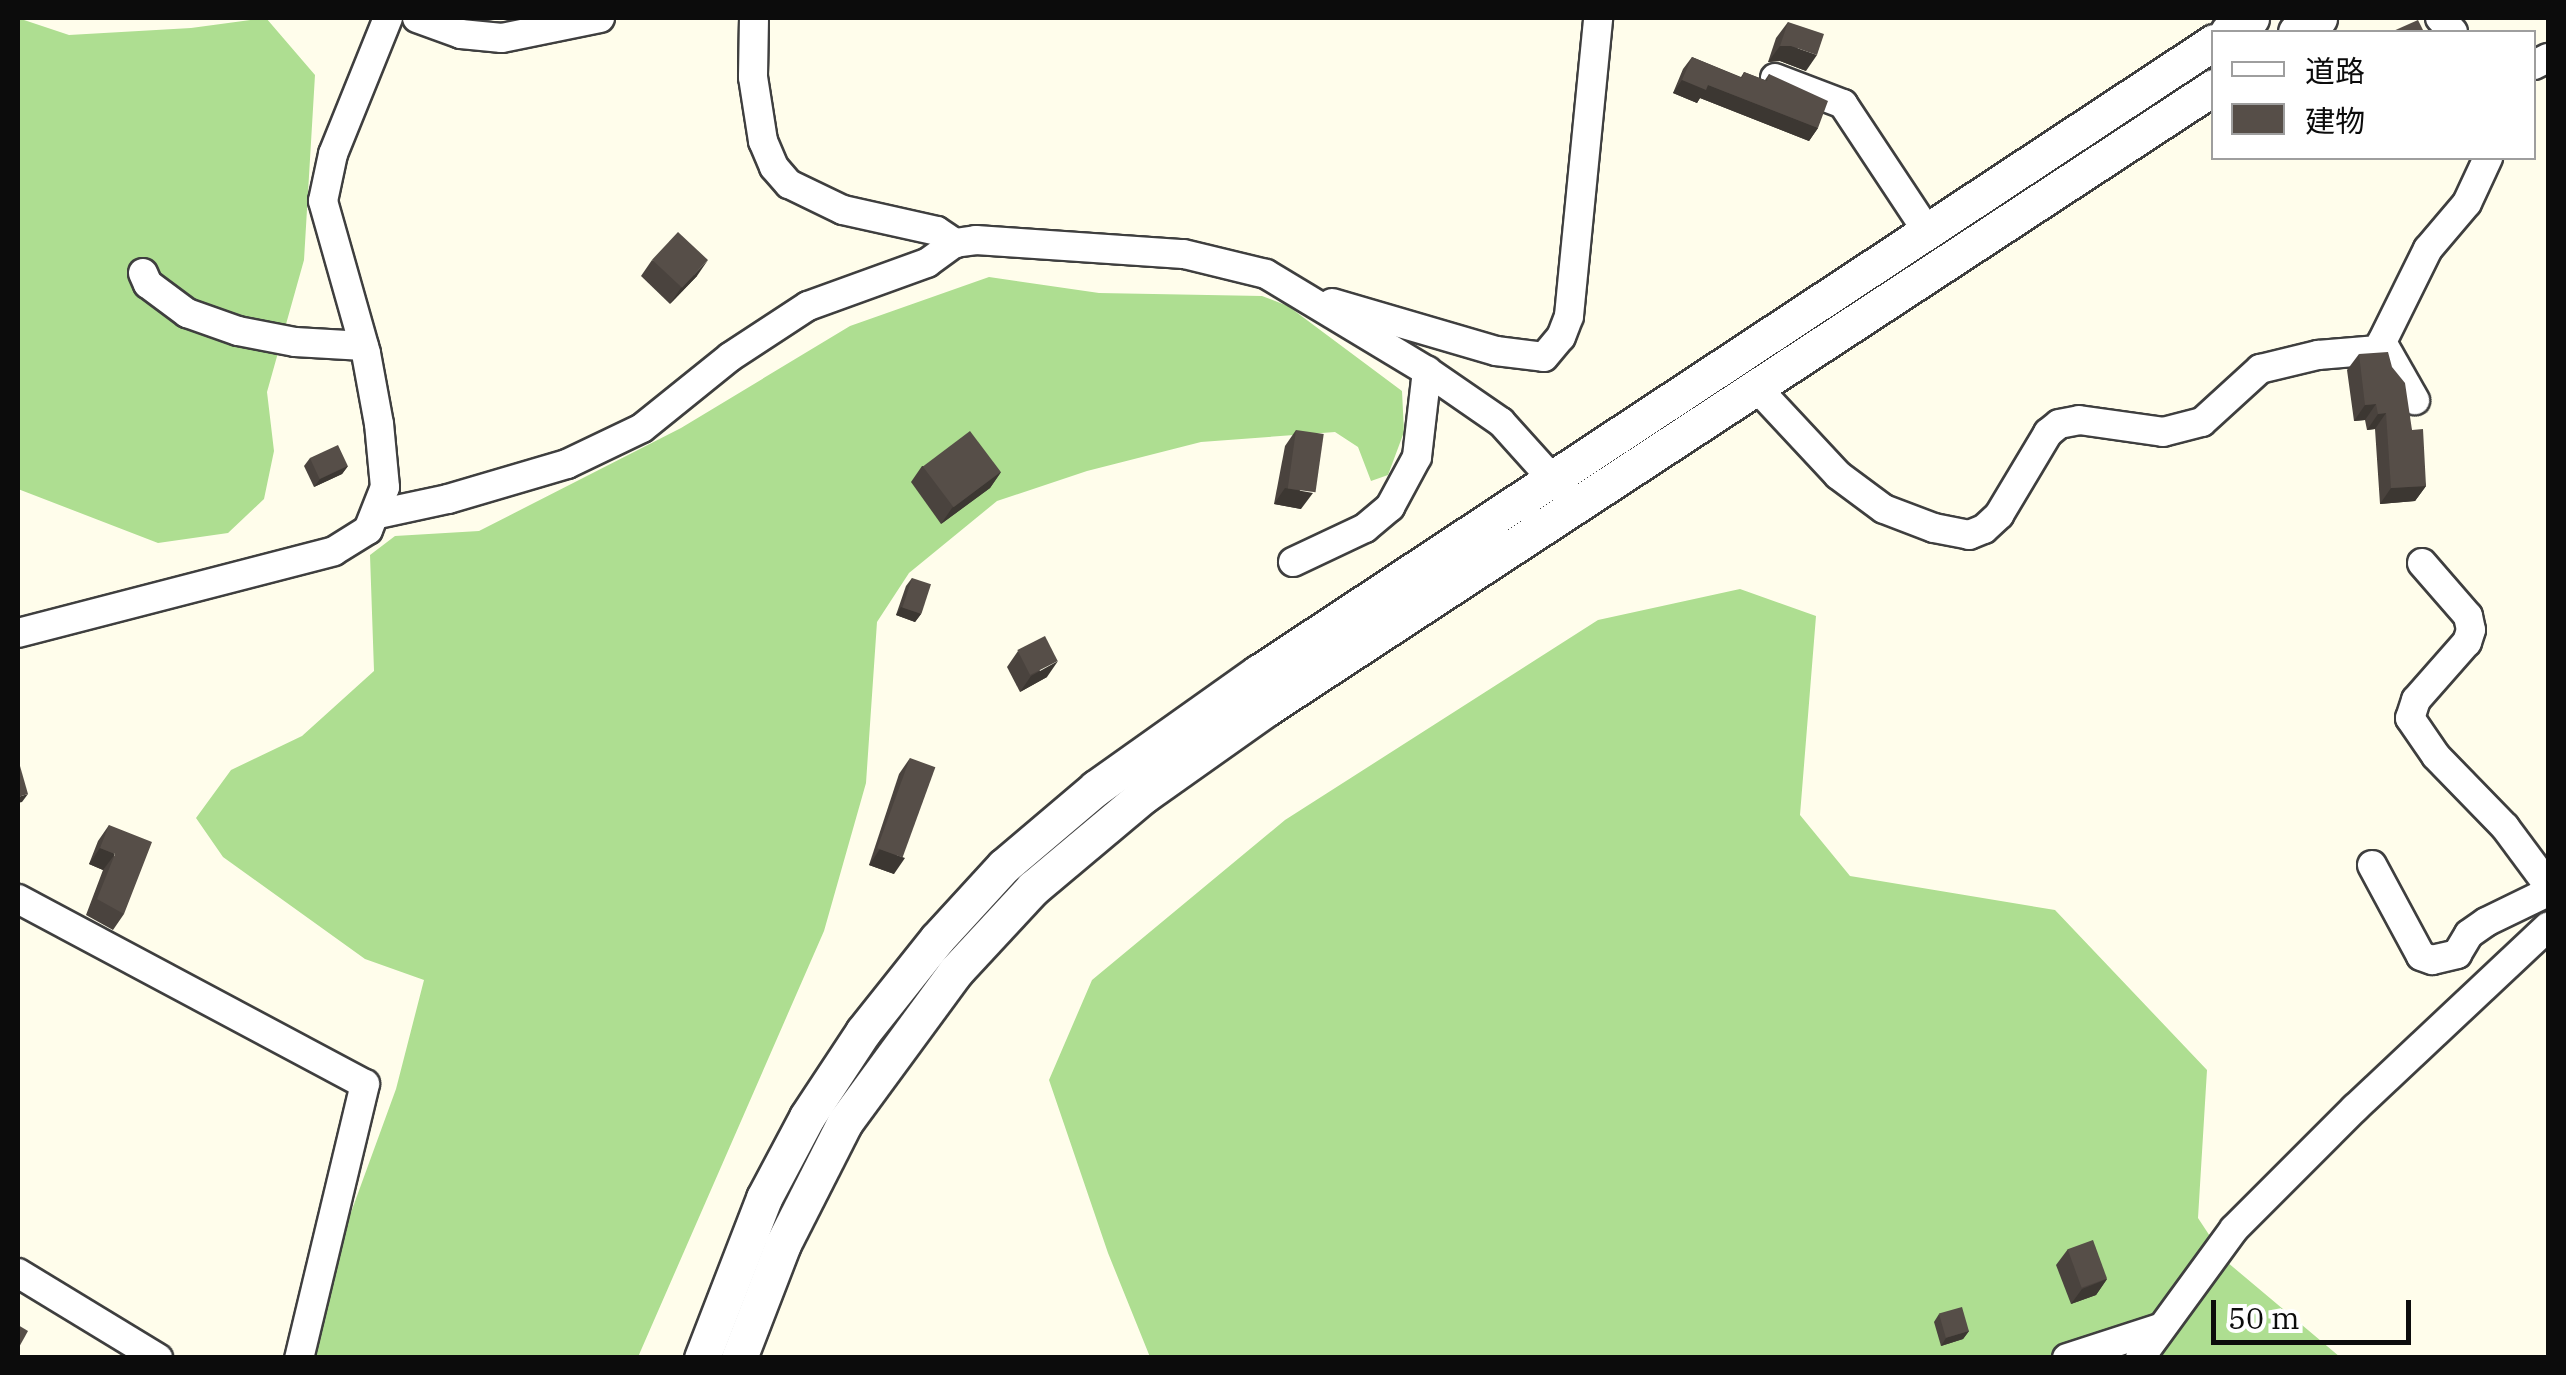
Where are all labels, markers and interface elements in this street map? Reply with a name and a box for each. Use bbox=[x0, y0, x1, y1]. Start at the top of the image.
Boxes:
legend bbox=[2211, 30, 2536, 160]
text: 道路 bbox=[2305, 51, 2365, 90]
text: 建物 bbox=[2305, 101, 2365, 140]
scale bar bbox=[2216, 1280, 2416, 1342]
text: 50 m bbox=[2228, 1298, 2300, 1337]

